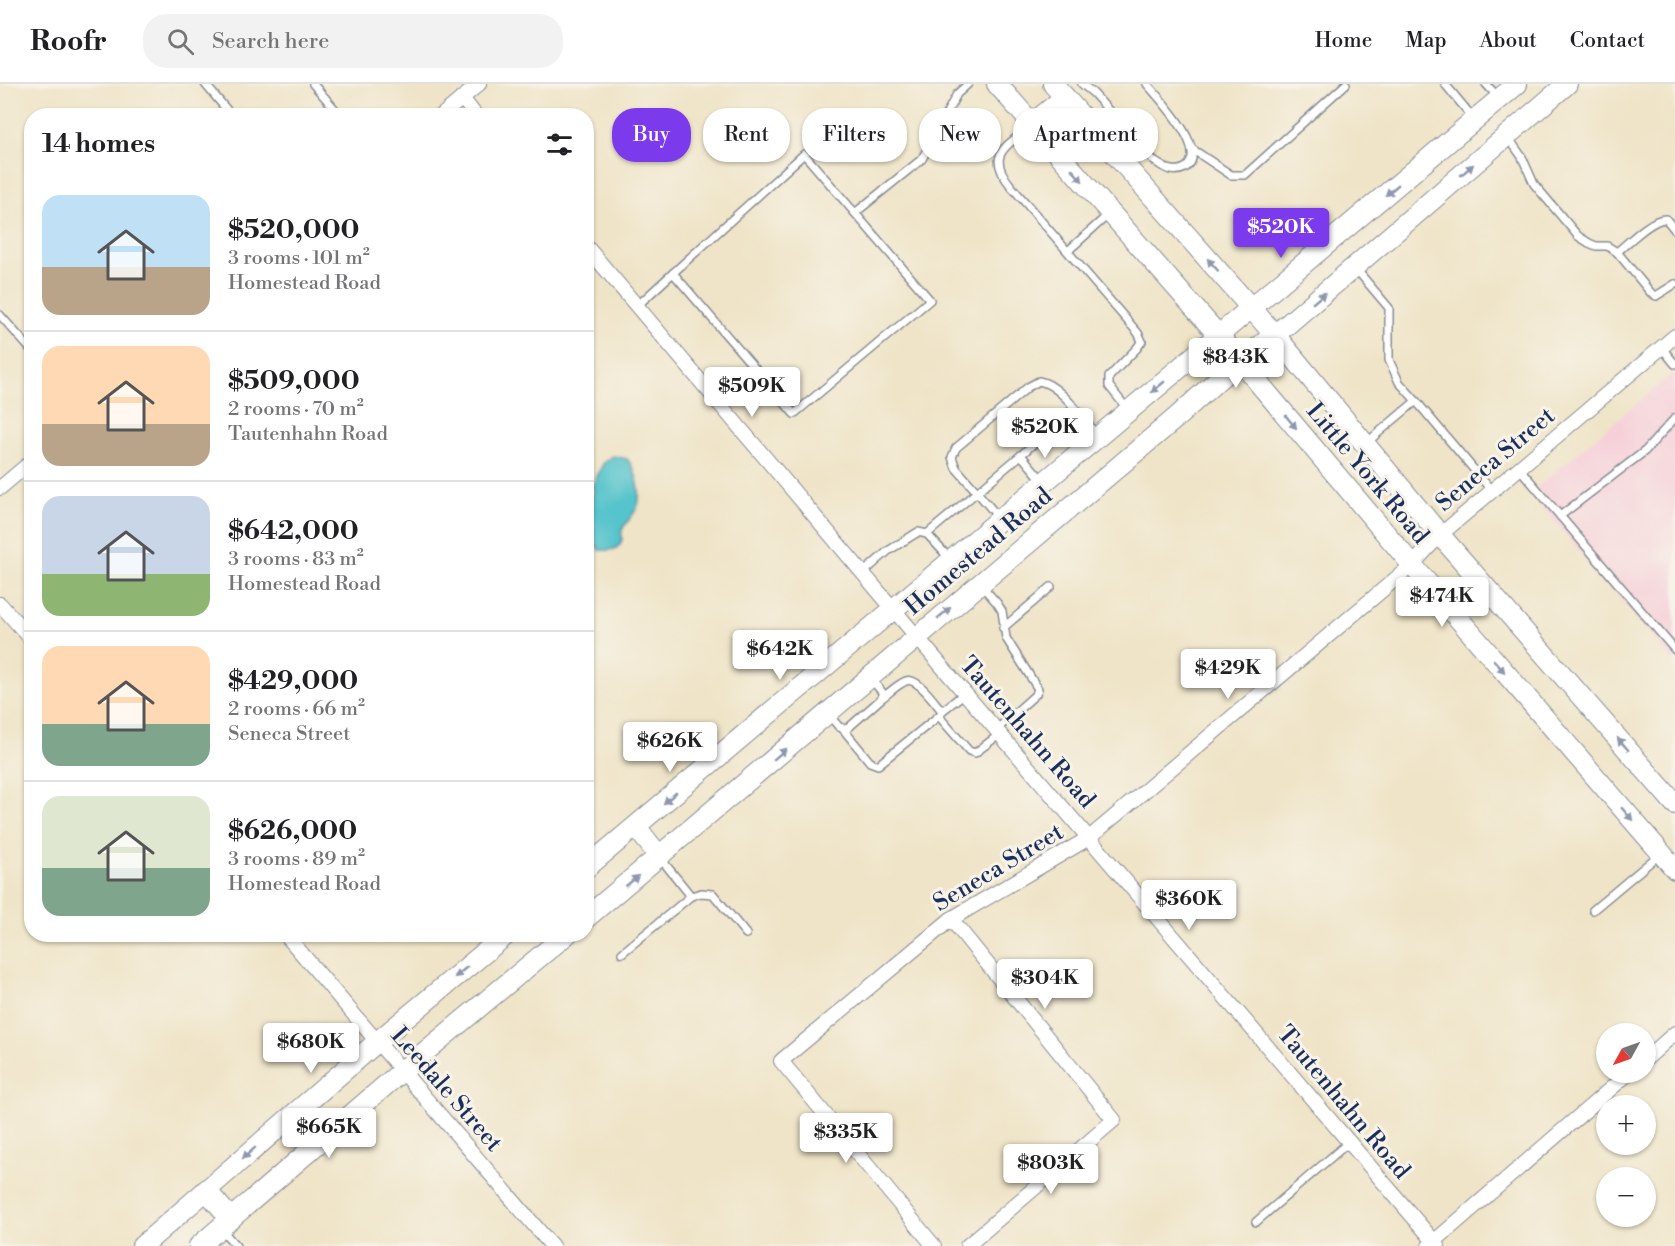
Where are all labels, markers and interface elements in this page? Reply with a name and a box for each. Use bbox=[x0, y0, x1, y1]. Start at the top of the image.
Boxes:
search box bbox=[143, 14, 563, 68]
text: Roofr bbox=[30, 24, 107, 59]
icon: search bbox=[164, 25, 197, 58]
text: Search here bbox=[212, 28, 329, 55]
text: Home bbox=[1315, 28, 1372, 54]
text: Map bbox=[1405, 28, 1447, 54]
text: About bbox=[1480, 28, 1537, 54]
text: Contact bbox=[1570, 28, 1645, 54]
chip: Buy bbox=[612, 108, 691, 162]
chip: Rent bbox=[703, 108, 790, 162]
chip: Filters bbox=[802, 108, 907, 162]
chip: New bbox=[919, 108, 1001, 162]
chip: Apartment bbox=[1013, 108, 1158, 162]
text: 14 homes bbox=[42, 128, 155, 160]
icon: filters bbox=[543, 128, 576, 161]
one-way arrow bbox=[1459, 164, 1474, 177]
one-way arrow bbox=[1070, 167, 1083, 182]
one-way arrow bbox=[1385, 183, 1400, 196]
pin: $520K bbox=[1239, 208, 1323, 259]
text: $520,000 bbox=[228, 214, 359, 246]
text: $520K bbox=[1247, 215, 1315, 240]
icon: home bbox=[90, 219, 162, 291]
text: 3 rooms · 101 m² bbox=[228, 246, 370, 271]
one-way arrow bbox=[1206, 257, 1219, 273]
text: Homestead Road bbox=[228, 271, 381, 296]
one-way arrow bbox=[1311, 291, 1327, 304]
pin: $843K bbox=[1194, 338, 1278, 389]
text: $843K bbox=[1203, 345, 1269, 370]
text: $509,000 bbox=[228, 365, 360, 397]
pin: $509K bbox=[710, 367, 794, 418]
icon: home bbox=[90, 370, 162, 442]
text: $509K bbox=[718, 374, 786, 399]
one-way arrow bbox=[1150, 381, 1166, 394]
text: 2 rooms · 70 m² bbox=[228, 397, 364, 422]
street label: Little York Road bbox=[1299, 397, 1435, 551]
street label: Seneca Street bbox=[1430, 401, 1562, 518]
pin: $520K bbox=[1003, 408, 1087, 459]
one-way arrow bbox=[1284, 414, 1297, 429]
text: $520K bbox=[1011, 415, 1079, 440]
text: Tautenhahn Road bbox=[228, 422, 388, 447]
street label: Homestead Road bbox=[899, 481, 1059, 622]
text: $642,000 bbox=[228, 515, 359, 547]
icon: home bbox=[90, 520, 162, 592]
text: 3 rooms · 83 m² bbox=[228, 547, 364, 572]
text: Homestead Road bbox=[228, 572, 381, 597]
pin: $474K bbox=[1400, 577, 1484, 628]
text: $474K bbox=[1410, 584, 1474, 609]
one-way arrow bbox=[936, 607, 952, 620]
pin: $642K bbox=[738, 630, 822, 681]
text: $642K bbox=[747, 637, 814, 662]
pin: $429K bbox=[1186, 649, 1270, 700]
street label: Tautenhahn Road bbox=[953, 650, 1102, 815]
text: $429K bbox=[1195, 656, 1261, 681]
one-way arrow bbox=[1493, 658, 1506, 674]
text: $429,000 bbox=[228, 665, 358, 697]
icon: home bbox=[90, 670, 162, 742]
text: 2 rooms · 66 m² bbox=[228, 697, 365, 722]
text: Seneca Street bbox=[228, 722, 350, 747]
pin: $626K bbox=[628, 722, 712, 773]
text: $626K bbox=[637, 729, 703, 754]
one-way arrow bbox=[1617, 737, 1630, 752]
one-way arrow bbox=[772, 748, 787, 761]
one-way arrow bbox=[663, 791, 678, 804]
one-way arrow bbox=[1620, 806, 1633, 821]
text: $626,000 bbox=[228, 815, 357, 847]
street label: Seneca Street bbox=[928, 817, 1070, 918]
icon: home bbox=[90, 820, 162, 892]
text: 3 rooms · 89 m² bbox=[228, 847, 365, 872]
text: Homestead Road bbox=[228, 872, 381, 897]
one-way arrow bbox=[624, 875, 639, 888]
pin: $360K bbox=[1147, 880, 1231, 931]
text: $360K bbox=[1155, 887, 1223, 912]
pin: $304K bbox=[1003, 959, 1087, 1010]
one-way arrow bbox=[454, 965, 469, 977]
text: $304K bbox=[1011, 966, 1079, 991]
street label: Tautenhahn Road bbox=[1270, 1020, 1417, 1186]
street label: Leedale Street bbox=[384, 1021, 509, 1158]
pin: $680K bbox=[269, 1023, 353, 1074]
north arrow bbox=[1596, 1023, 1656, 1083]
map controls bbox=[1596, 1023, 1656, 1227]
text: $680K bbox=[277, 1030, 345, 1055]
button: + bbox=[1596, 1095, 1656, 1155]
pin: $665K bbox=[287, 1108, 371, 1159]
pin: $335K bbox=[804, 1113, 888, 1164]
text: $665K bbox=[296, 1115, 362, 1140]
text: $335K bbox=[814, 1120, 878, 1145]
pin: $803K bbox=[1009, 1144, 1093, 1195]
one-way arrow bbox=[242, 1146, 257, 1159]
text: $803K bbox=[1017, 1151, 1085, 1176]
button: − bbox=[1596, 1167, 1656, 1227]

